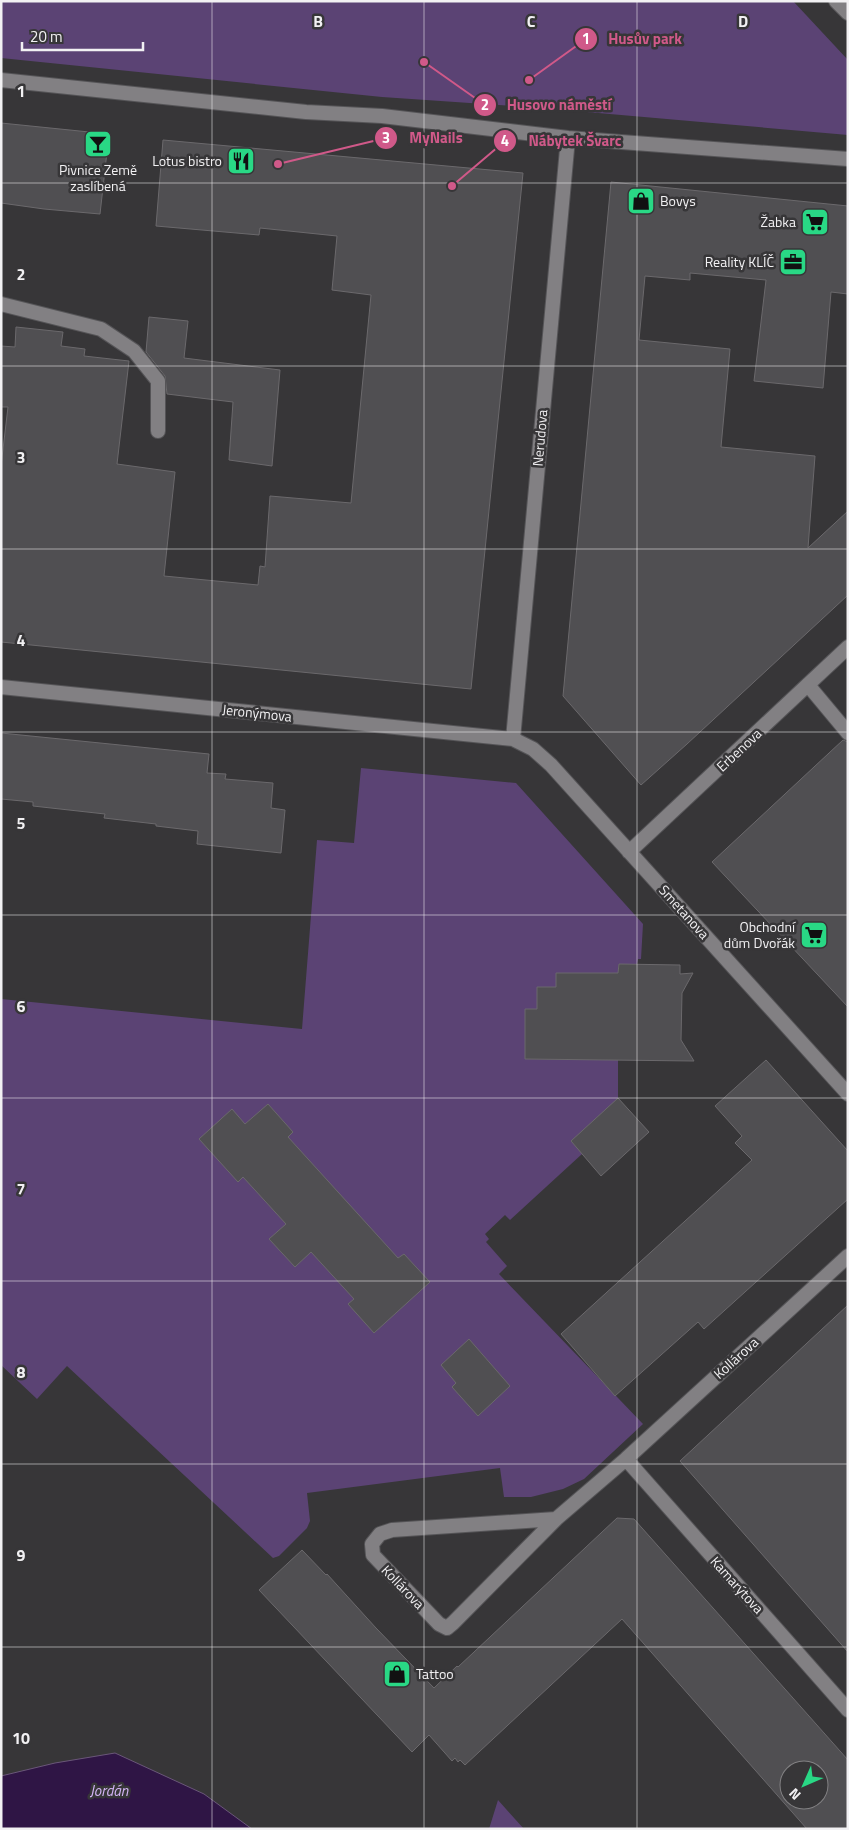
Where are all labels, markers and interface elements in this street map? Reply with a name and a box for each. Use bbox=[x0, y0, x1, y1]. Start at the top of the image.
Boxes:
text: B bbox=[313, 9, 323, 33]
text: C bbox=[527, 9, 536, 33]
text: D bbox=[738, 9, 748, 33]
scale bar bbox=[22, 20, 144, 52]
callout: Husův park bbox=[573, 24, 692, 54]
text: 20 m bbox=[30, 25, 63, 48]
text: 1 bbox=[582, 27, 590, 50]
text: Husův park bbox=[608, 27, 682, 50]
text: 1 bbox=[17, 79, 25, 103]
callout: Husovo náměstí bbox=[472, 90, 622, 120]
text: 2 bbox=[481, 93, 489, 116]
text: Husovo náměstí bbox=[507, 93, 612, 116]
callout: MyNails bbox=[374, 123, 472, 153]
text: 3 bbox=[382, 126, 390, 149]
text: MyNails bbox=[409, 126, 463, 149]
callout: Nábytek Švarc bbox=[493, 126, 631, 156]
bar icon: Pivnice Země zaslíbená bbox=[83, 129, 113, 159]
text: 4 bbox=[501, 129, 509, 152]
text: Nábytek Švarc bbox=[528, 129, 622, 152]
restaurant icon: Lotus bistro bbox=[226, 146, 256, 176]
place label: Lotus bistro bbox=[152, 150, 222, 171]
place label: Pivnice Země zaslíbená bbox=[59, 159, 137, 196]
shop icon: Bovys bbox=[626, 186, 656, 216]
place label: Bovys bbox=[660, 190, 696, 211]
supermarket icon: Žabka bbox=[800, 207, 830, 237]
place label: Žabka bbox=[760, 211, 796, 232]
office icon: Reality KLÍČ bbox=[778, 247, 808, 277]
place label: Reality KLÍČ bbox=[705, 251, 774, 272]
text: 2 bbox=[17, 262, 25, 286]
street label: Nerudova bbox=[527, 409, 552, 467]
text: 3 bbox=[17, 445, 25, 469]
text: 4 bbox=[17, 628, 26, 652]
street label: Jeronýmova bbox=[221, 698, 293, 727]
street label: Erbenova bbox=[711, 723, 766, 776]
text: 5 bbox=[17, 811, 26, 835]
street label: Smetanova bbox=[654, 880, 714, 943]
place label: Obchodní dům Dvořák bbox=[724, 916, 796, 953]
supermarket icon: Obchodní dům Dvořák bbox=[799, 920, 829, 950]
text: 6 bbox=[17, 994, 26, 1018]
text: 7 bbox=[17, 1177, 25, 1201]
street label: Kollárova bbox=[708, 1332, 763, 1384]
text: 8 bbox=[17, 1360, 26, 1384]
text: 9 bbox=[17, 1543, 26, 1567]
street label: Kamarýtova bbox=[706, 1551, 769, 1618]
street label: Kollárova bbox=[377, 1560, 430, 1613]
shop icon: Tattoo bbox=[382, 1659, 412, 1689]
place label: Tattoo bbox=[416, 1663, 454, 1684]
text: 10 bbox=[12, 1726, 30, 1750]
north arrow bbox=[779, 1760, 829, 1810]
water label: Jordán bbox=[90, 1779, 129, 1802]
text: N bbox=[784, 1784, 805, 1805]

